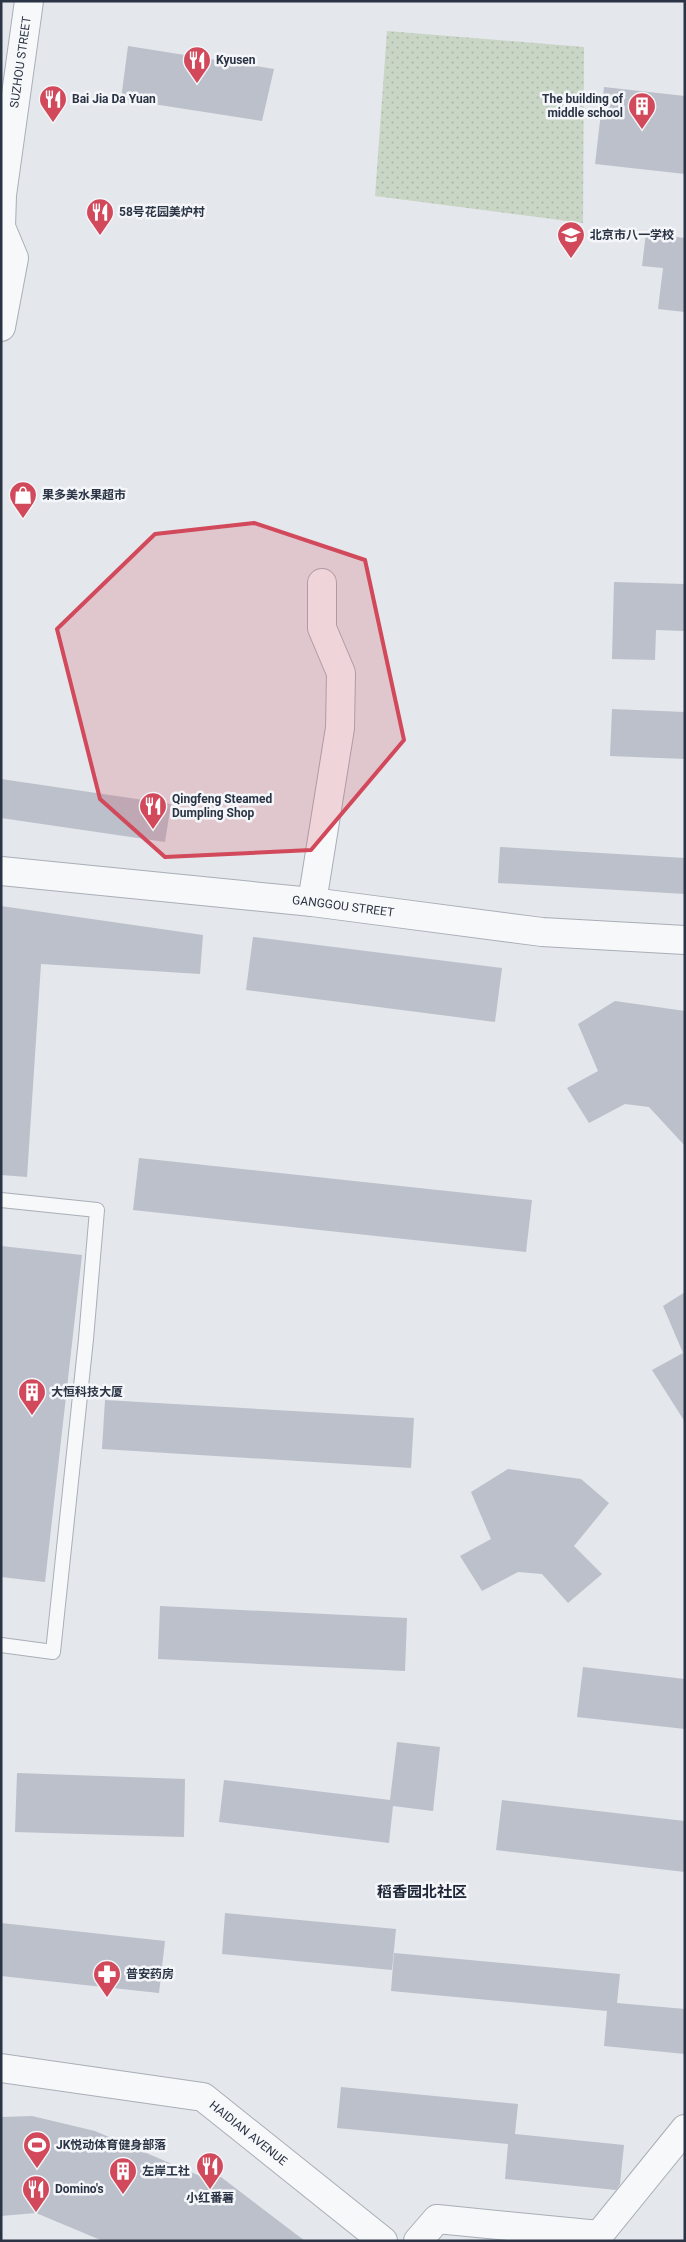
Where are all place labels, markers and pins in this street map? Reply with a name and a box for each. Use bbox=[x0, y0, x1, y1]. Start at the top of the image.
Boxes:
restaurant icon: Kyusen bbox=[182, 45, 212, 84]
place label: Kyusen bbox=[216, 53, 256, 67]
restaurant icon: Bai Jia Da Yuan bbox=[38, 84, 68, 123]
building icon: The building of middle school bbox=[627, 91, 657, 130]
place label: Bai Jia Da Yuan bbox=[72, 92, 156, 106]
place label: The building of middle school bbox=[542, 92, 624, 120]
restaurant icon: 58号花园美炉村 bbox=[85, 197, 115, 236]
place label: 58号花园美炉村 bbox=[119, 205, 205, 219]
school or university icon: 北京市八一学校 bbox=[556, 220, 586, 259]
place label: 北京市八一学校 bbox=[590, 228, 674, 242]
shop icon: 果多美水果超市 bbox=[8, 480, 38, 519]
place label: 果多美水果超市 bbox=[42, 488, 126, 502]
restaurant icon: Qingfeng Steamed Dumpling Shop bbox=[138, 791, 168, 830]
place label: Qingfeng Steamed Dumpling Shop bbox=[172, 792, 272, 820]
building icon: 大恒科技大厦 bbox=[17, 1377, 47, 1416]
place label: 大恒科技大厦 bbox=[51, 1385, 123, 1399]
pharmacy icon: 普安药房 bbox=[92, 1959, 122, 1998]
place label: 普安药房 bbox=[126, 1967, 174, 1981]
sports icon: JK悦动体育健身部落 bbox=[22, 2130, 52, 2169]
place label: JK悦动体育健身部落 bbox=[56, 2138, 166, 2152]
restaurant icon: 小红番薯 bbox=[195, 2151, 225, 2190]
building icon: 左岸工社 bbox=[108, 2156, 138, 2195]
place label: 左岸工社 bbox=[142, 2164, 190, 2178]
restaurant icon: Domino's bbox=[21, 2174, 51, 2213]
place label: Domino's bbox=[55, 2182, 104, 2196]
place label: 小红番薯 bbox=[186, 2191, 234, 2205]

